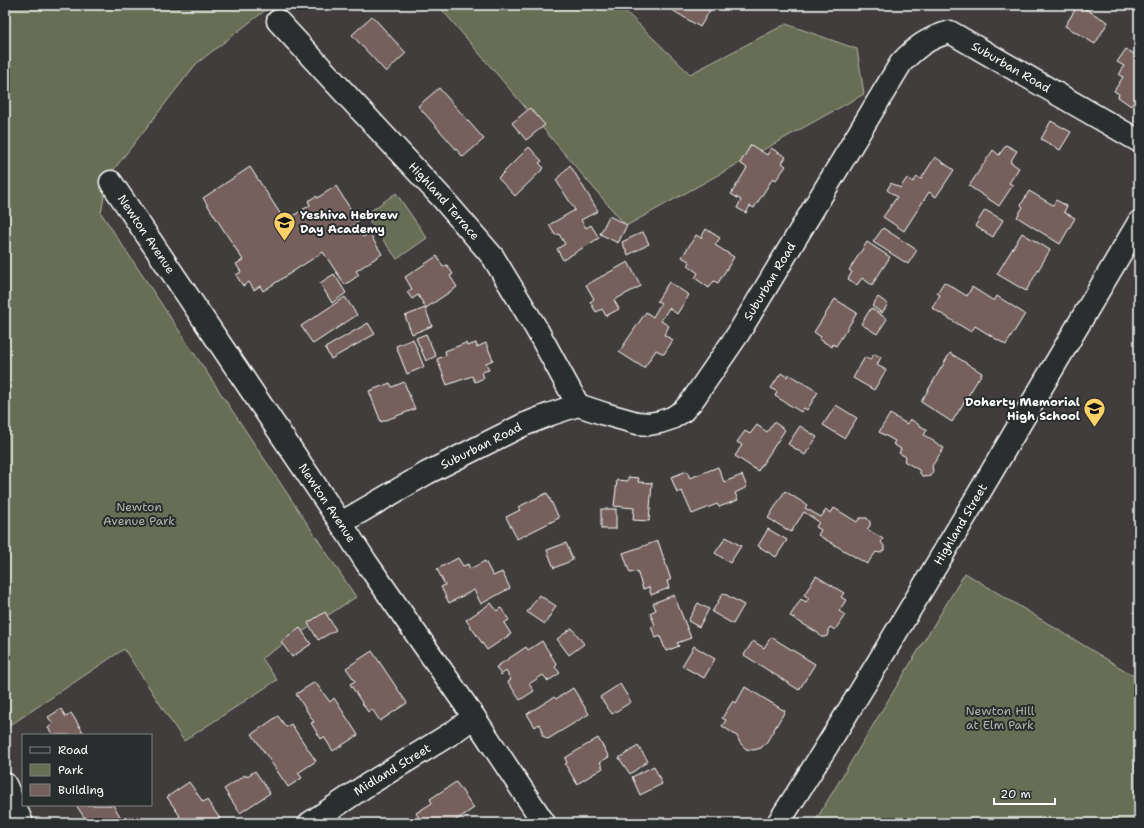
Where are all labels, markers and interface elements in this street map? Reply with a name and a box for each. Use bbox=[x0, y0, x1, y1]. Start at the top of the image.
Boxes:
street label: Suburban Road bbox=[968, 38, 1054, 96]
street label: Highland Terrace bbox=[405, 159, 483, 244]
street label: Newton Avenue bbox=[114, 192, 179, 277]
place label: Yeshiva Hebrew Day Academy bbox=[300, 207, 398, 237]
school or university icon: Yeshiva Hebrew Day Academy bbox=[272, 209, 298, 242]
street label: Suburban Road bbox=[740, 239, 800, 324]
place label: Doherty Memorial High School bbox=[965, 394, 1080, 424]
school or university icon: Doherty Memorial High School bbox=[1082, 396, 1108, 429]
street label: Suburban Road bbox=[438, 419, 525, 473]
street label: Newton Avenue bbox=[295, 460, 359, 546]
street label: Highland Street bbox=[930, 481, 991, 568]
park label: Newton Avenue Park bbox=[103, 499, 175, 529]
park label: Newton Hill at Elm Park bbox=[966, 703, 1035, 733]
legend bbox=[22, 734, 152, 806]
street label: Midland Street bbox=[351, 740, 434, 800]
text: Road bbox=[58, 742, 89, 758]
text: Park bbox=[58, 762, 84, 778]
scale bar bbox=[994, 780, 1055, 806]
text: Building bbox=[58, 782, 104, 798]
text: 20 m bbox=[1000, 786, 1031, 802]

